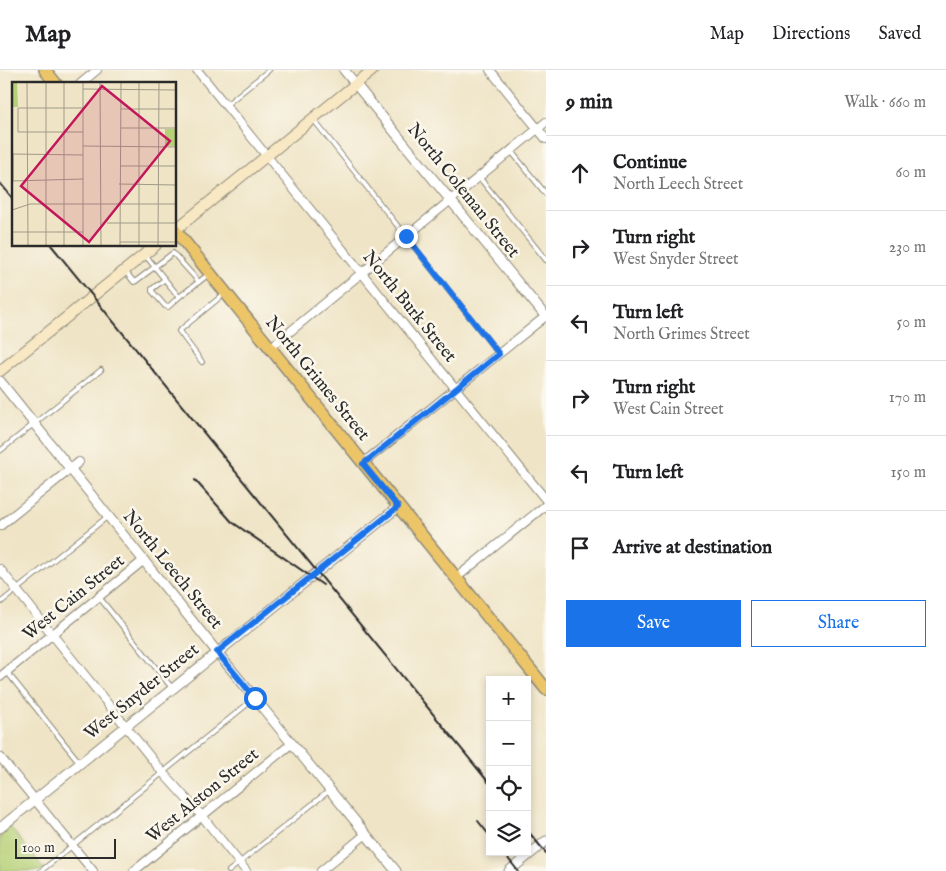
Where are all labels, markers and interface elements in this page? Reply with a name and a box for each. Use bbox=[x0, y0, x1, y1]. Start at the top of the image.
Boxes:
text: Map bbox=[25, 19, 71, 50]
text: Map bbox=[710, 23, 744, 46]
text: Directions bbox=[772, 23, 850, 46]
text: Saved bbox=[878, 23, 921, 46]
inset map bbox=[12, 82, 176, 246]
text: 9 min bbox=[566, 89, 613, 116]
text: Walk · 660 m bbox=[844, 93, 926, 113]
street label: North Coleman Street bbox=[402, 119, 524, 263]
text: Continue bbox=[613, 151, 687, 175]
icon: ahead bbox=[566, 159, 594, 187]
text: 60 m bbox=[896, 163, 926, 183]
text: North Leech Street bbox=[613, 175, 743, 195]
route end bbox=[395, 225, 418, 248]
text: Turn right bbox=[613, 226, 695, 250]
icon: right bbox=[566, 234, 594, 262]
text: 230 m bbox=[889, 238, 926, 258]
street label: North Burk Street bbox=[357, 246, 461, 368]
text: West Snyder Street bbox=[613, 250, 739, 270]
text: Turn left bbox=[613, 301, 684, 325]
icon: left bbox=[566, 309, 594, 337]
street label: North Grimes Street bbox=[260, 312, 374, 446]
text: 50 m bbox=[897, 313, 926, 333]
text: North Grimes Street bbox=[613, 325, 750, 345]
text: Turn right bbox=[613, 376, 695, 400]
icon: right bbox=[566, 384, 594, 412]
text: 170 m bbox=[889, 388, 926, 408]
text: West Cain Street bbox=[613, 400, 724, 420]
icon: left bbox=[566, 459, 594, 487]
text: Turn left bbox=[613, 461, 684, 485]
text: 150 m bbox=[891, 463, 926, 483]
street label: North Leech Street bbox=[117, 506, 227, 634]
icon: arrive bbox=[566, 534, 594, 562]
text: Arrive at destination bbox=[613, 536, 772, 560]
street label: West Cain Street bbox=[18, 550, 130, 646]
button: Save bbox=[566, 600, 741, 647]
button: Share bbox=[751, 600, 926, 647]
street label: West Snyder Street bbox=[80, 639, 204, 745]
map controls bbox=[486, 676, 531, 856]
button: + bbox=[486, 676, 531, 721]
route start bbox=[244, 687, 267, 710]
button: − bbox=[486, 721, 531, 766]
street label: West Alston Street bbox=[142, 744, 264, 848]
button: locate bbox=[486, 766, 531, 811]
button: layers bbox=[486, 811, 531, 856]
scale bar bbox=[15, 836, 116, 859]
text: 100 m bbox=[22, 839, 55, 857]

